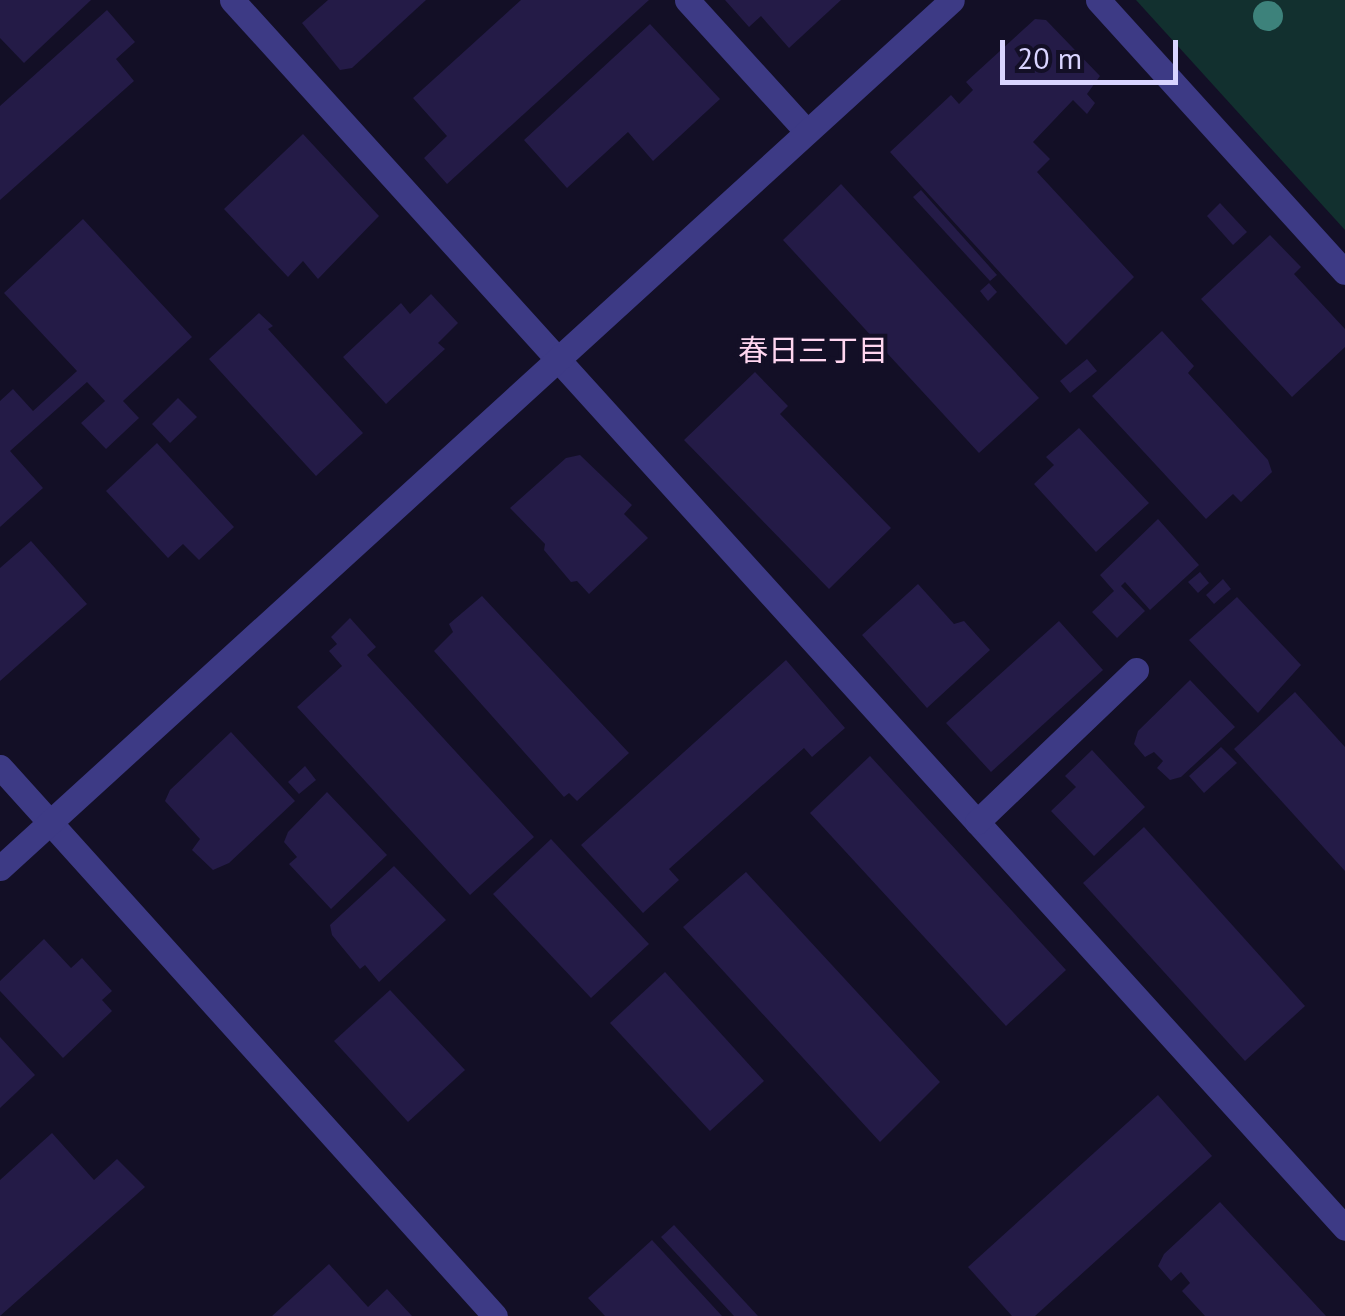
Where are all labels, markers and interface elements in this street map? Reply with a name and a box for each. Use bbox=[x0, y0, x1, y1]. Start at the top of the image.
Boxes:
scale bar bbox=[1005, 20, 1182, 82]
text: 20 m bbox=[1017, 38, 1082, 77]
district label: 春日三丁目 bbox=[738, 332, 888, 368]

